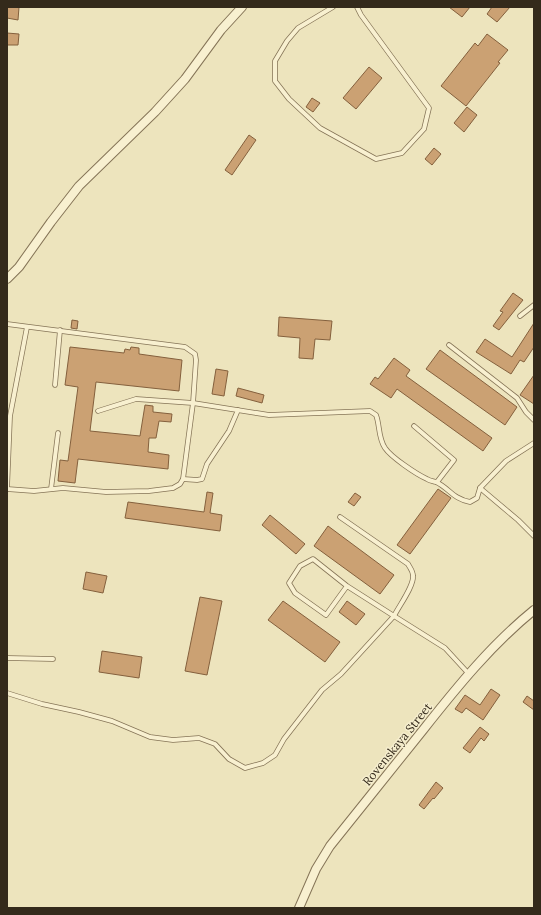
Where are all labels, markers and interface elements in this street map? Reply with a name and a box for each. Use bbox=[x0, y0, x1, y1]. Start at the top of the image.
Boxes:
street label: Rovenskaya Street bbox=[359, 699, 435, 788]

